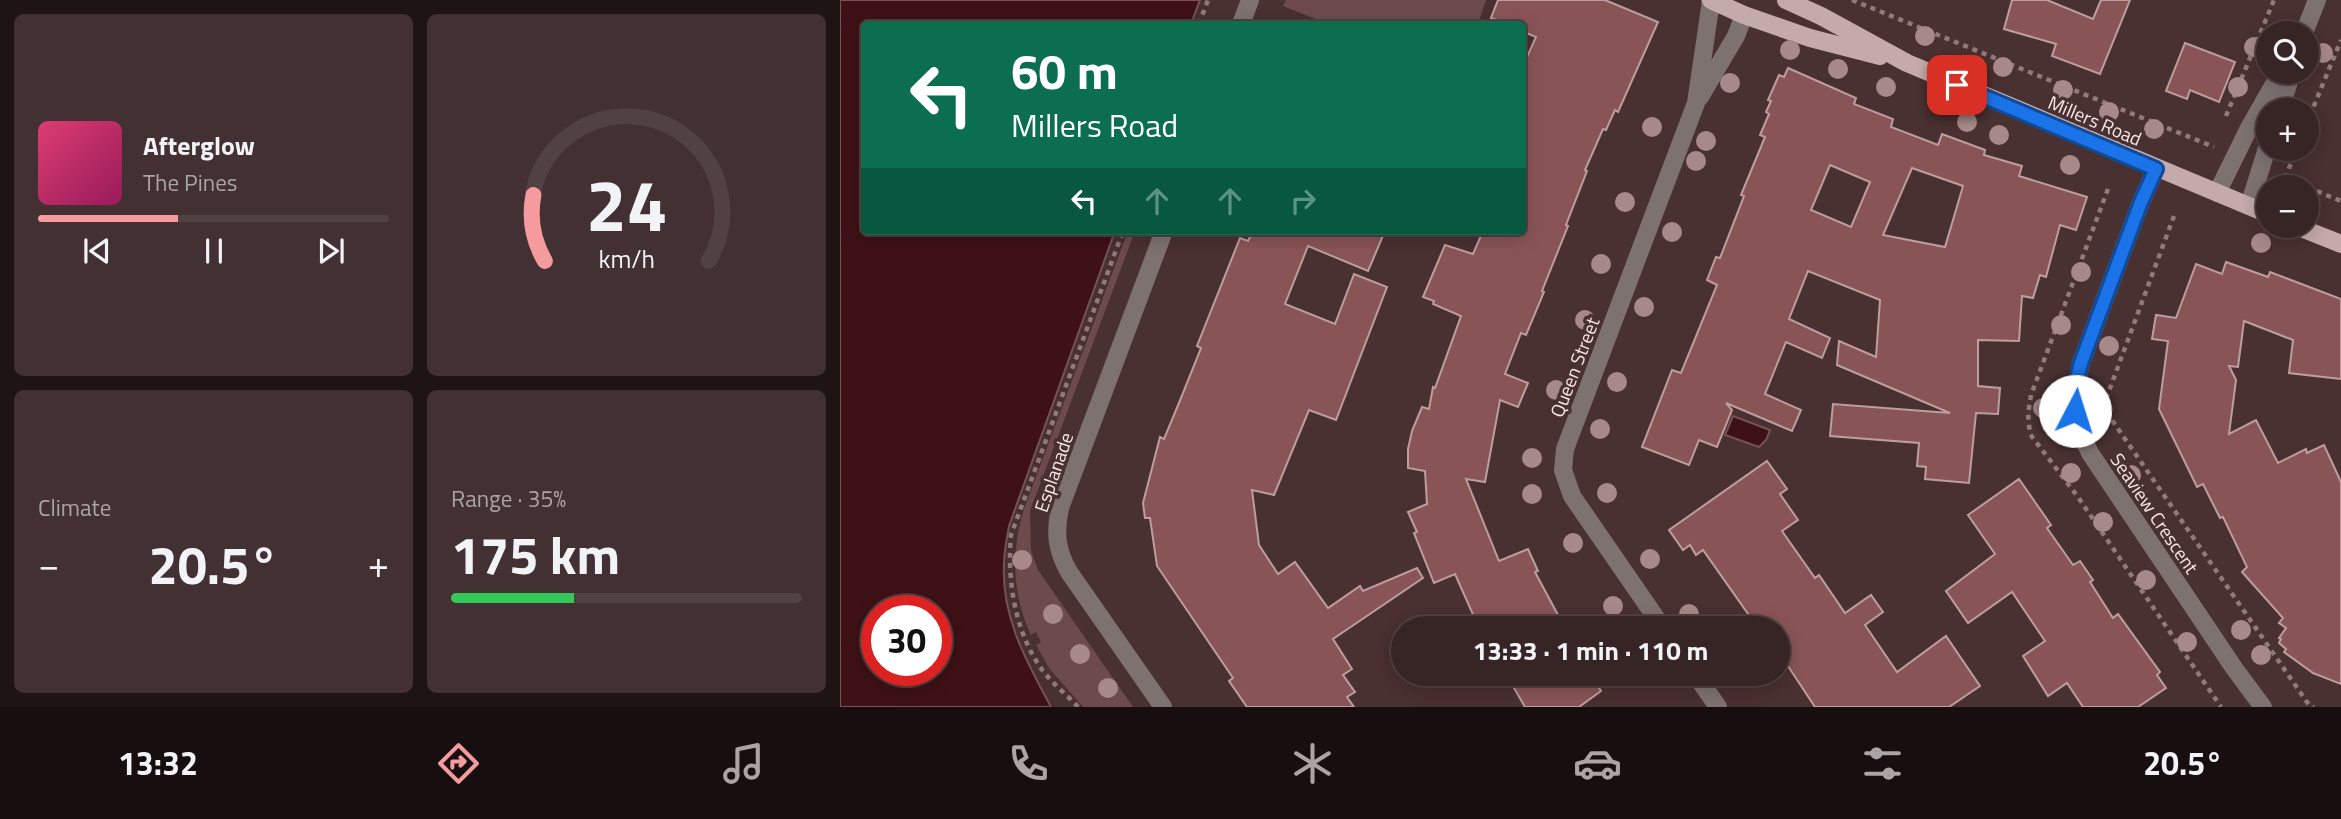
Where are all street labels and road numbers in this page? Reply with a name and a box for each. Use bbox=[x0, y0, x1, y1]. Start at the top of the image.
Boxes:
street label: Millers Road bbox=[2044, 87, 2146, 153]
street label: Queen Street bbox=[1542, 312, 1607, 421]
street label: Esplanade bbox=[1026, 428, 1080, 516]
street label: Seaview Crescent bbox=[2104, 447, 2206, 580]

